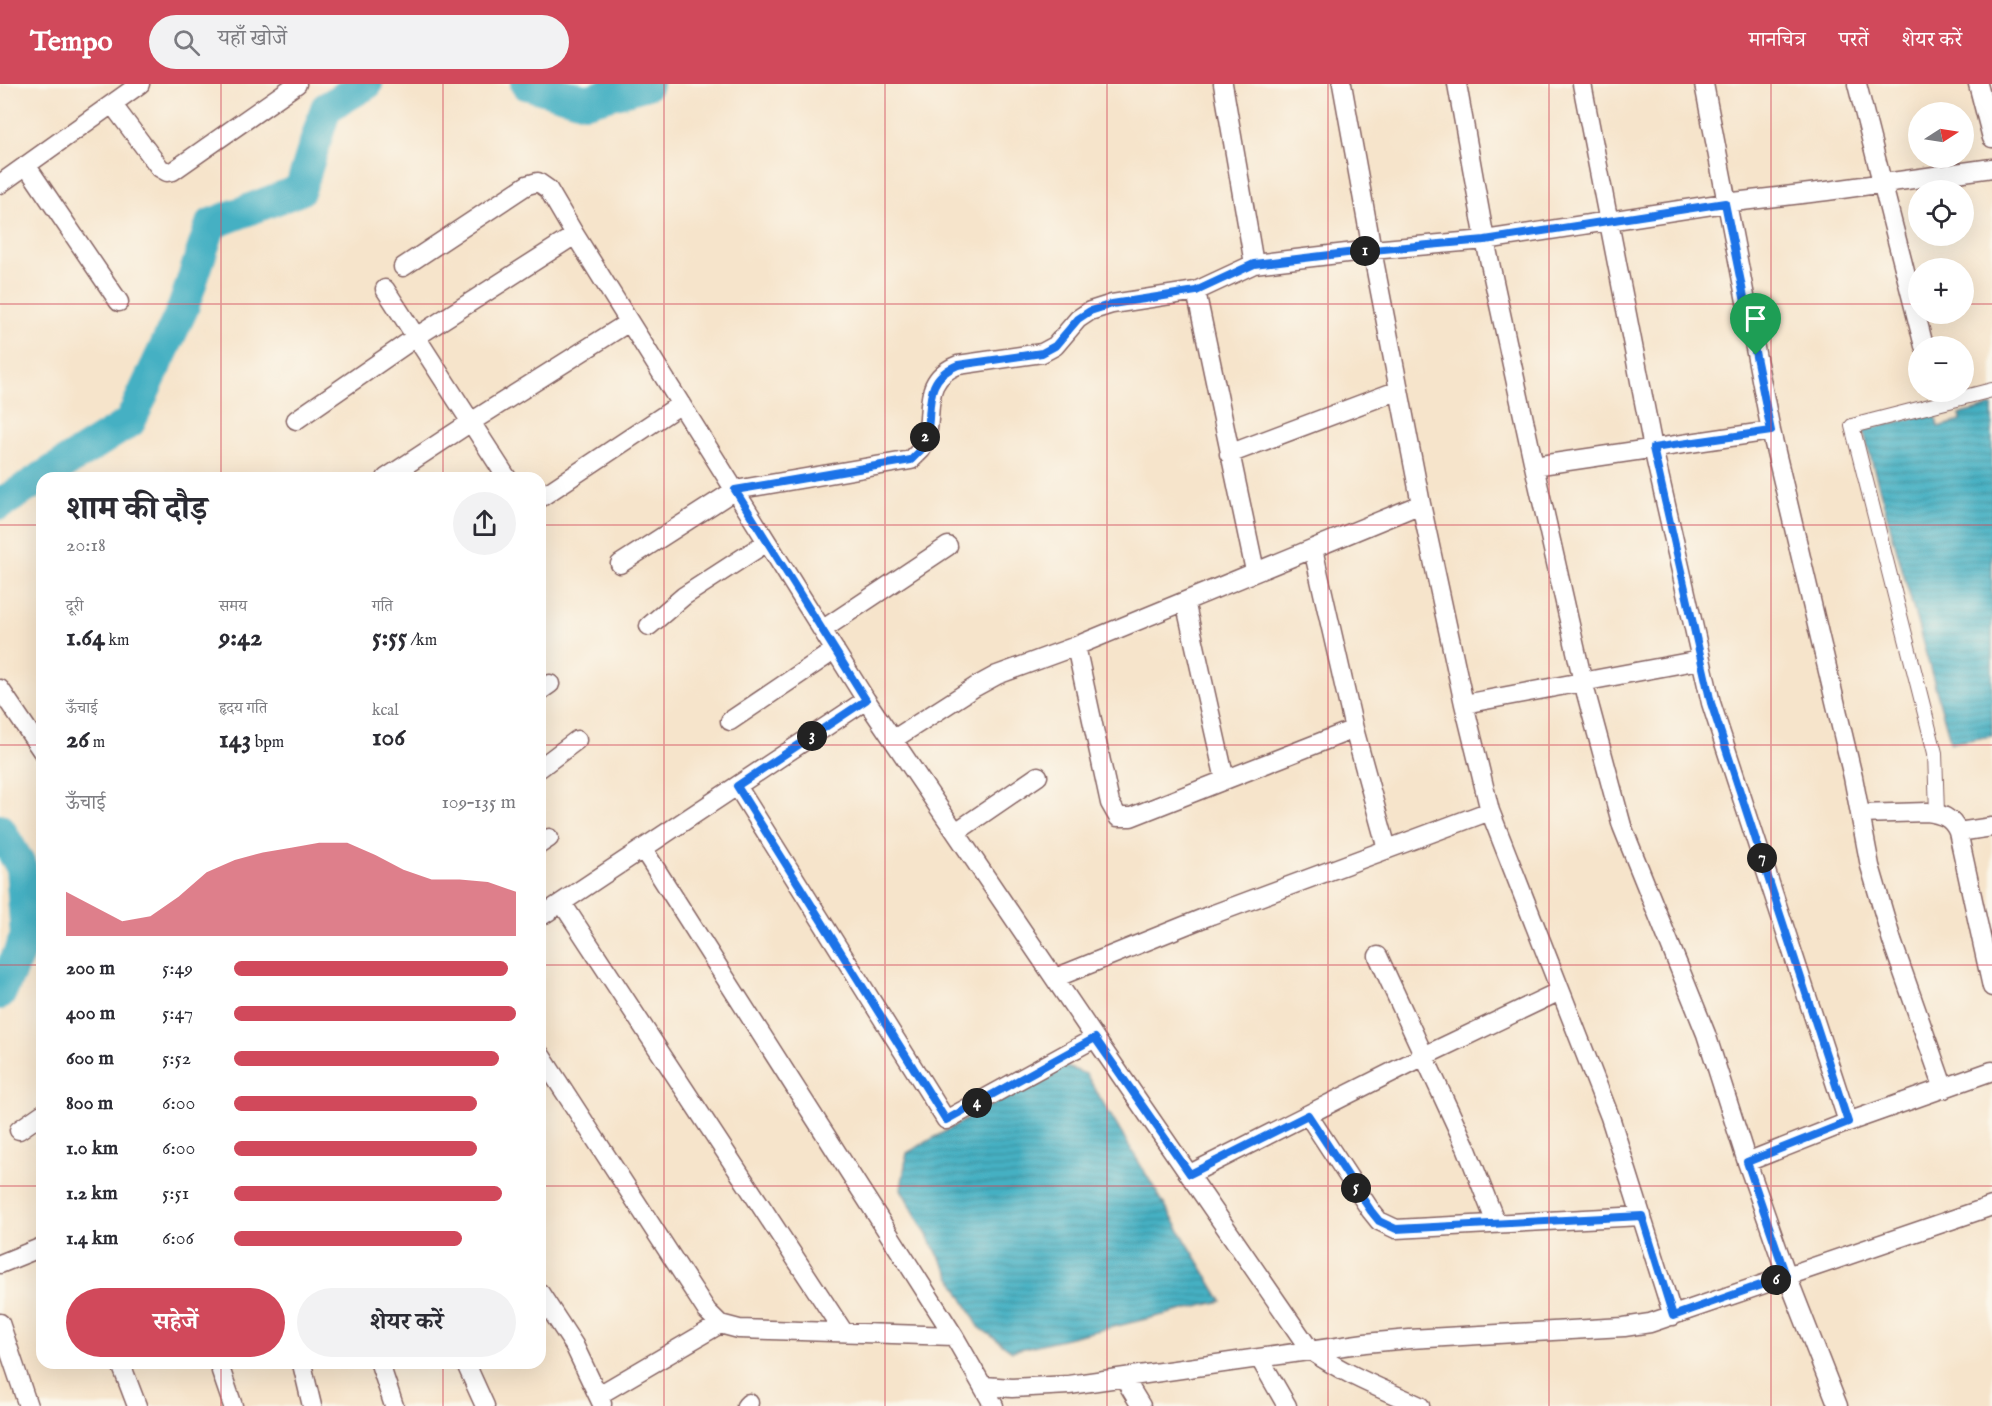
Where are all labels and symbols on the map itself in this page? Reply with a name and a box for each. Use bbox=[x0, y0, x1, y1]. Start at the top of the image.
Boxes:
north arrow bbox=[1908, 102, 1974, 168]
pin: 1 bbox=[1350, 236, 1380, 266]
pin bbox=[1730, 293, 1781, 355]
pin: 2 bbox=[910, 422, 940, 452]
pin: 3 bbox=[797, 721, 827, 751]
pin: 7 bbox=[1747, 843, 1777, 873]
pin: 4 bbox=[962, 1088, 992, 1118]
pin: 5 bbox=[1341, 1173, 1371, 1203]
pin: 6 bbox=[1761, 1265, 1791, 1295]

